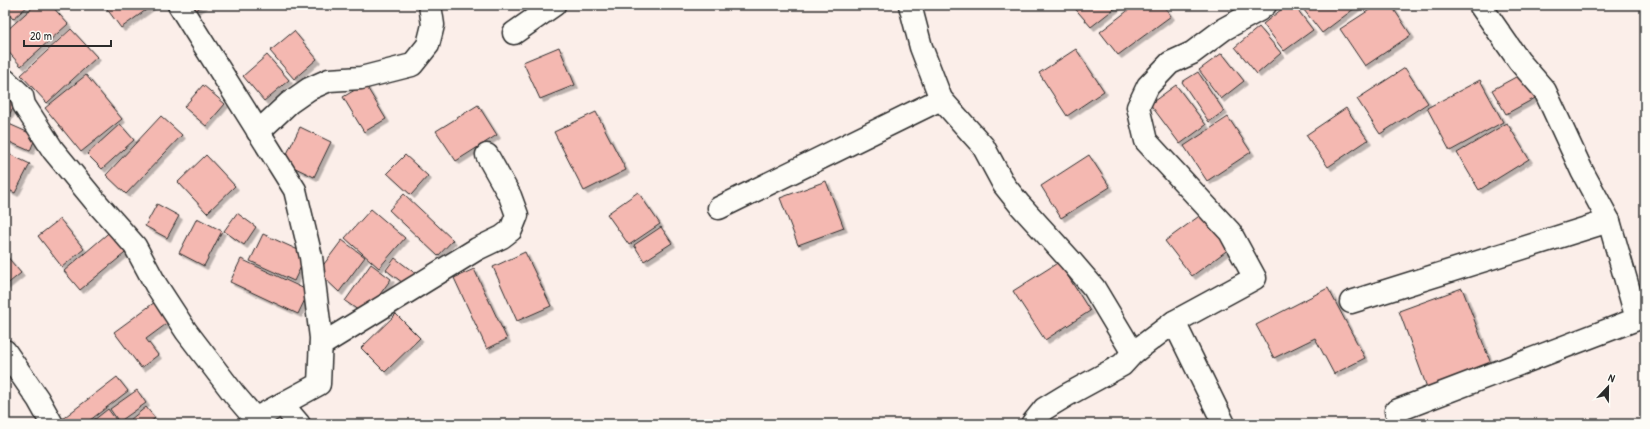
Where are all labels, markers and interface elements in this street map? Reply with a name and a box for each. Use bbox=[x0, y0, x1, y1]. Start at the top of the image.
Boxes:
scale bar bbox=[24, 22, 111, 48]
text: 20 m bbox=[30, 27, 52, 44]
north arrow bbox=[1588, 367, 1628, 407]
text: N bbox=[1606, 370, 1617, 385]

